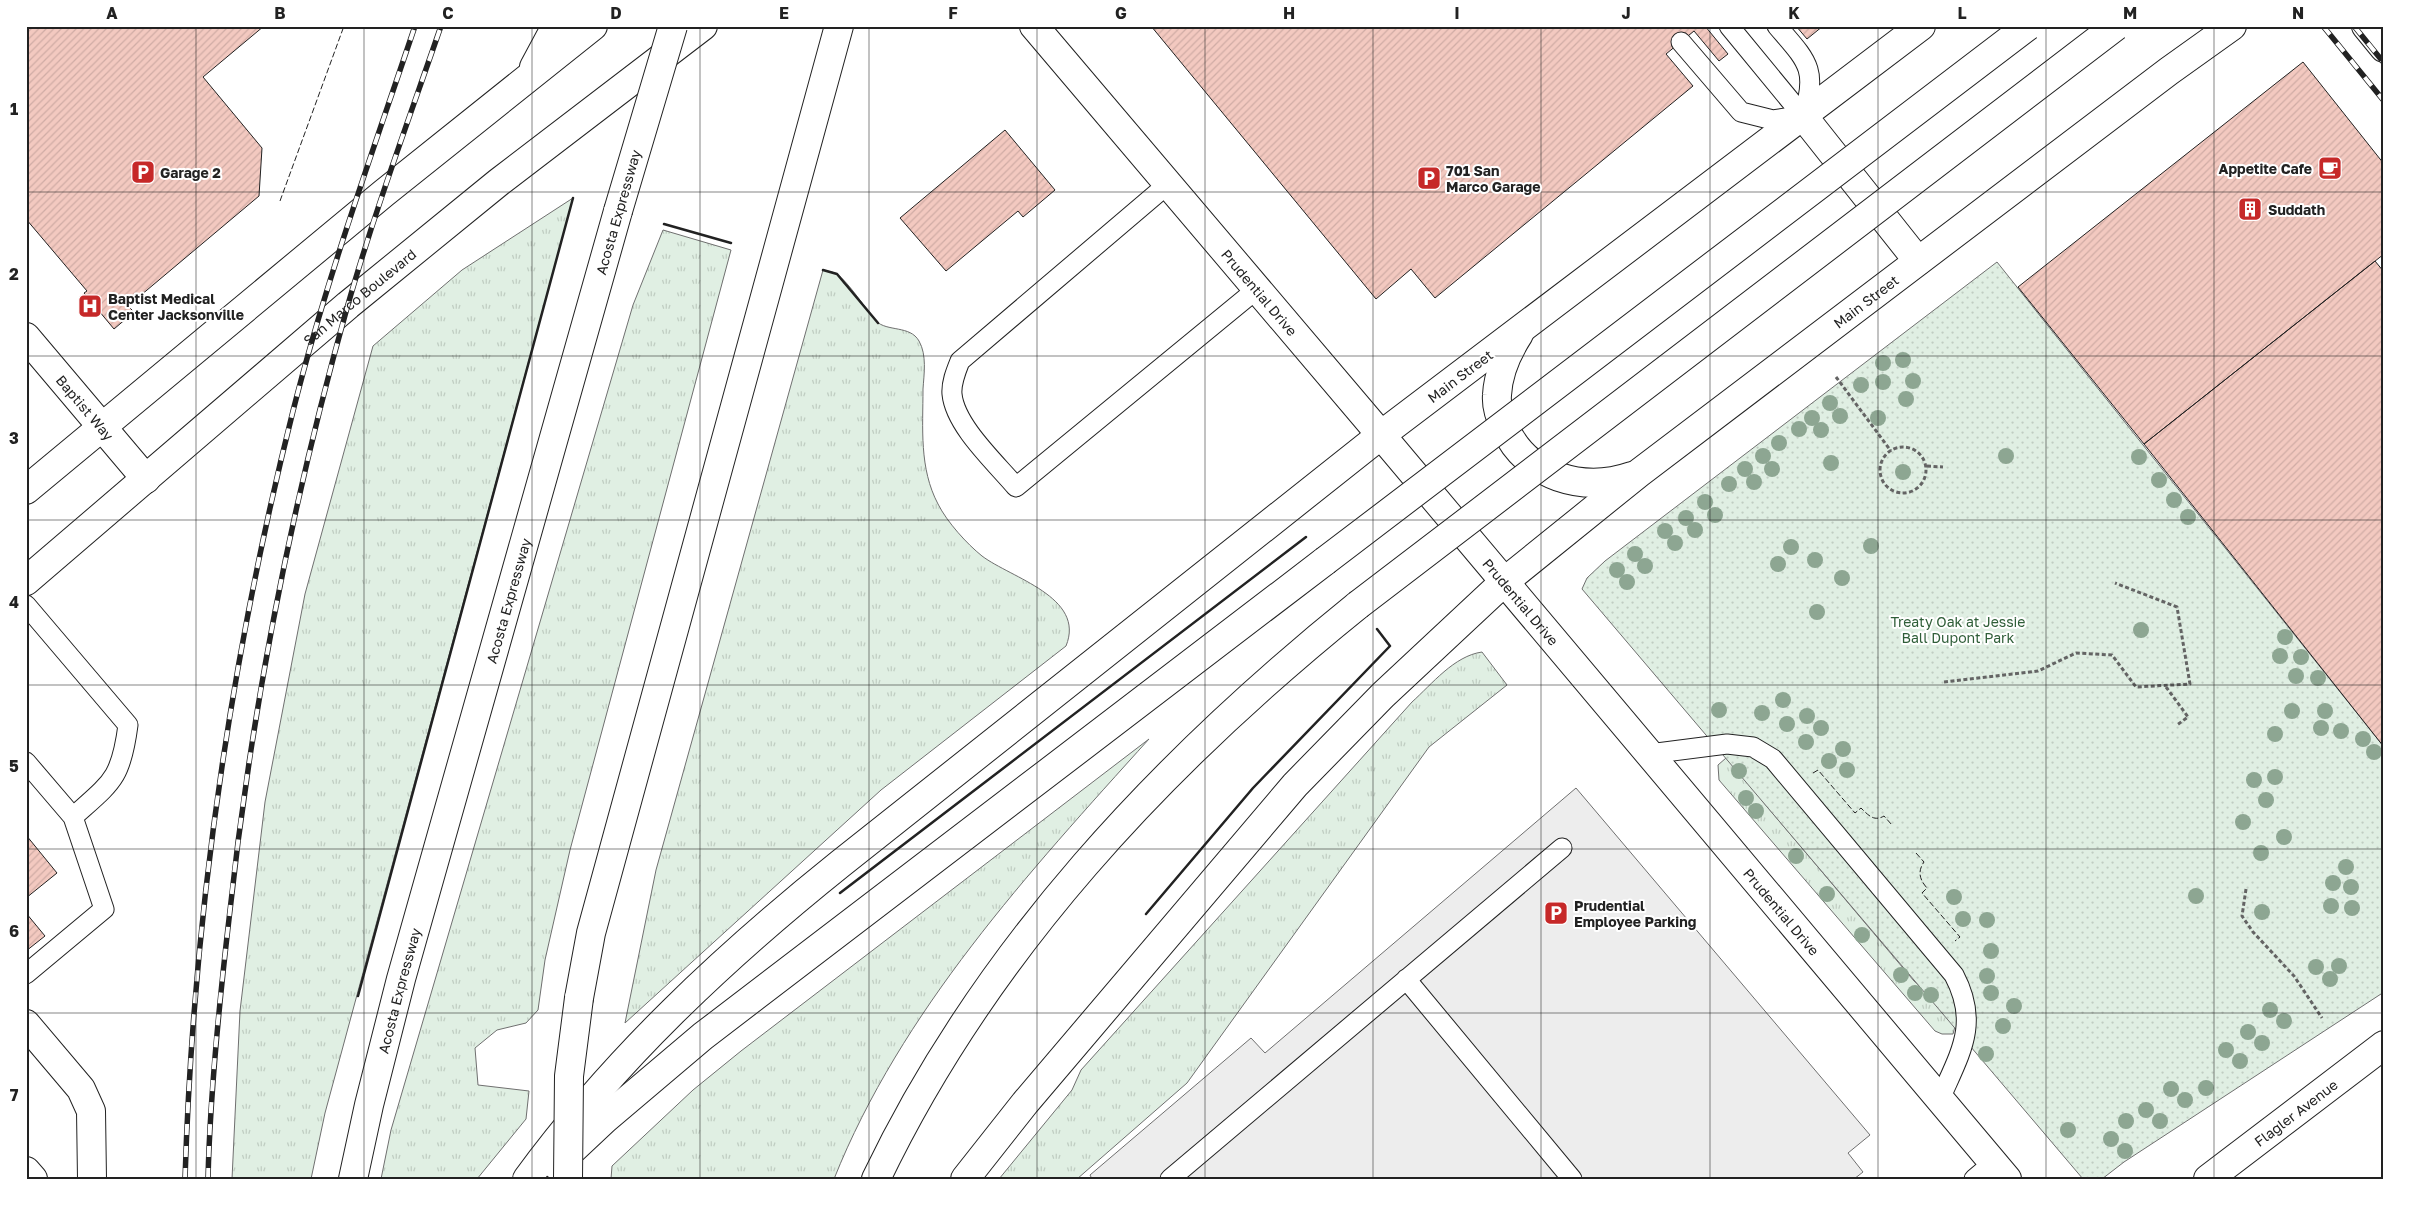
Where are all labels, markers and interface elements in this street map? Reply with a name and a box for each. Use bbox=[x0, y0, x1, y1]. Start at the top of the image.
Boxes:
text: A bbox=[106, 3, 118, 23]
text: B bbox=[274, 3, 286, 23]
text: C bbox=[442, 3, 454, 23]
text: D bbox=[610, 3, 622, 23]
text: E bbox=[779, 3, 789, 23]
text: F bbox=[948, 3, 958, 23]
text: G bbox=[1115, 3, 1127, 23]
text: H bbox=[1283, 3, 1295, 23]
text: I bbox=[1454, 3, 1460, 23]
text: J bbox=[1621, 3, 1631, 23]
text: K bbox=[1788, 3, 1800, 23]
text: L bbox=[1957, 3, 1967, 23]
text: M bbox=[2123, 3, 2137, 23]
text: N bbox=[2292, 3, 2304, 23]
text: 1 bbox=[10, 99, 18, 119]
street label: Acosta Expressway bbox=[592, 147, 644, 277]
cafe icon: Appetite Cafe bbox=[2317, 155, 2343, 181]
parking icon: Garage 2 bbox=[130, 159, 156, 185]
place label: Appetite Cafe bbox=[2218, 160, 2312, 177]
place label: 701 San Marco Garage bbox=[1446, 162, 1540, 195]
place label: Garage 2 bbox=[160, 164, 221, 181]
parking icon: 701 San Marco Garage bbox=[1416, 165, 1442, 191]
building icon: Suddath bbox=[2237, 196, 2263, 222]
place label: Suddath bbox=[2268, 201, 2325, 218]
street label: San Marco Boulevard bbox=[299, 245, 419, 348]
street label: Prudential Drive bbox=[1218, 245, 1301, 339]
text: 2 bbox=[9, 264, 19, 284]
street label: Main Street bbox=[1830, 271, 1902, 331]
place label: Baptist Medical Center Jacksonville bbox=[108, 290, 244, 323]
hospital icon: Baptist Medical Center Jacksonville bbox=[77, 293, 103, 319]
street label: Main Street bbox=[1424, 346, 1496, 406]
street label: Baptist Way bbox=[53, 371, 118, 444]
text: 3 bbox=[9, 428, 19, 448]
street label: Acosta Expressway bbox=[482, 536, 534, 665]
street label: Prudential Drive bbox=[1480, 555, 1562, 648]
text: 4 bbox=[9, 592, 19, 612]
park label: Treaty Oak at Jessie Ball Dupont Park bbox=[1890, 613, 2026, 646]
text: 5 bbox=[9, 756, 19, 776]
street label: Prudential Drive bbox=[1740, 864, 1823, 958]
place label: Prudential Employee Parking bbox=[1574, 897, 1696, 930]
parking icon: Prudential Employee Parking bbox=[1543, 900, 1569, 926]
text: 6 bbox=[9, 921, 19, 941]
street label: Acosta Expressway bbox=[374, 926, 424, 1055]
street label: Flagler Avenue bbox=[2250, 1075, 2341, 1150]
text: 7 bbox=[10, 1085, 19, 1105]

